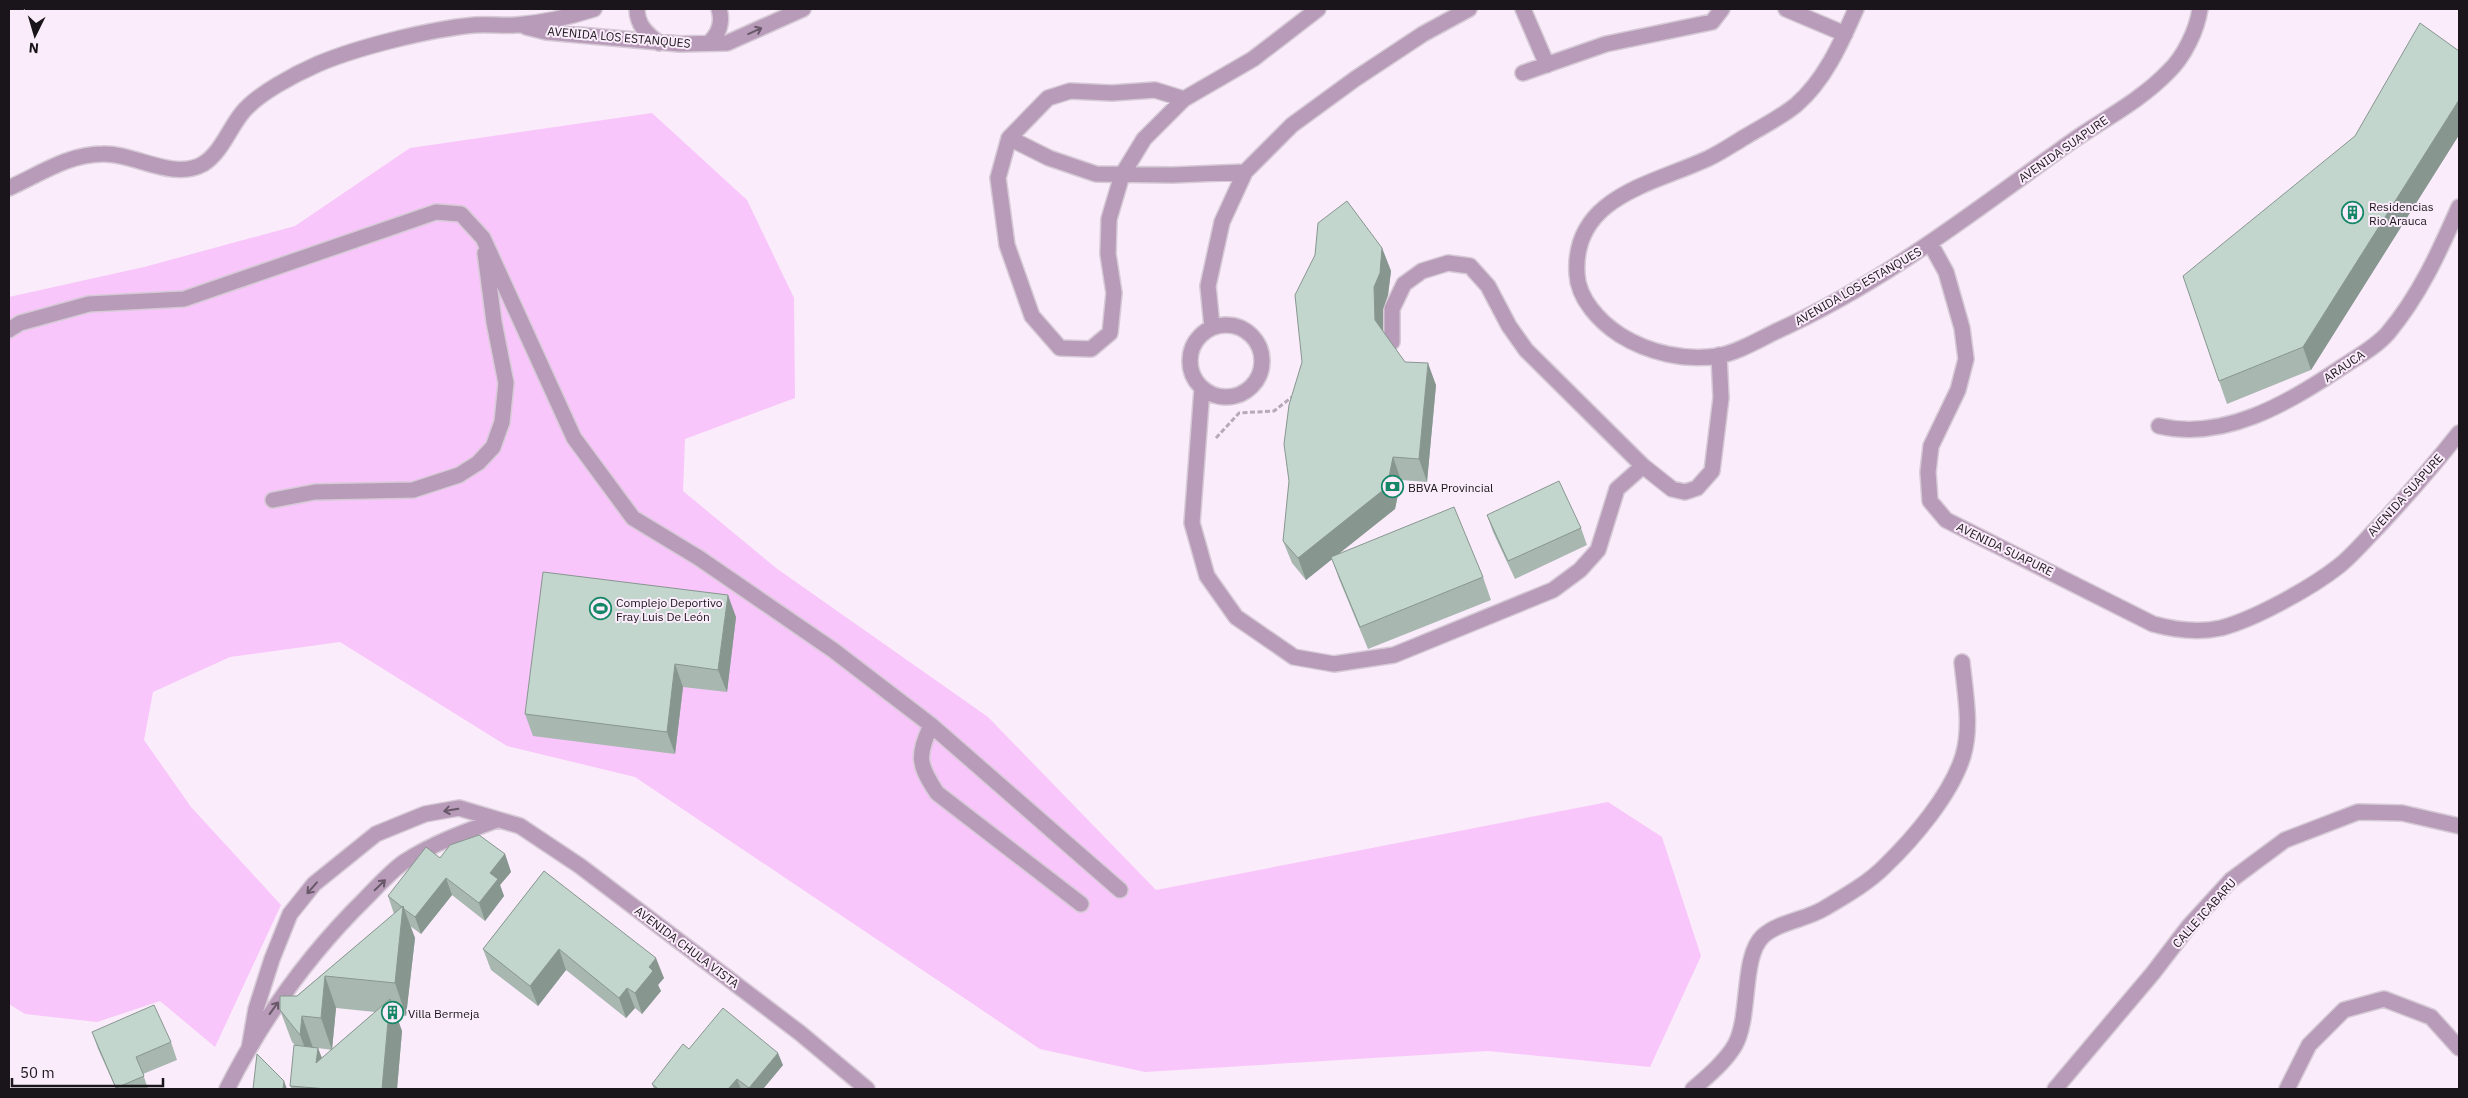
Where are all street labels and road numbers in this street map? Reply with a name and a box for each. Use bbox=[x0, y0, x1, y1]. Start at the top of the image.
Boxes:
street label: AVENIDA LOS ESTANQUES bbox=[547, 23, 691, 51]
street label: AVENIDA SUAPURE bbox=[2015, 112, 2111, 186]
street label: AVENIDA LOS ESTANQUES bbox=[1792, 244, 1924, 328]
street label: ARAUCA bbox=[2321, 347, 2368, 385]
street label: AVENIDA SUAPURE bbox=[2364, 451, 2446, 539]
street label: AVENIDA SUAPURE bbox=[1954, 519, 2056, 579]
street label: CALLE ICABARU bbox=[2169, 875, 2239, 951]
street label: AVENIDA CHULA VISTA bbox=[632, 903, 742, 991]

